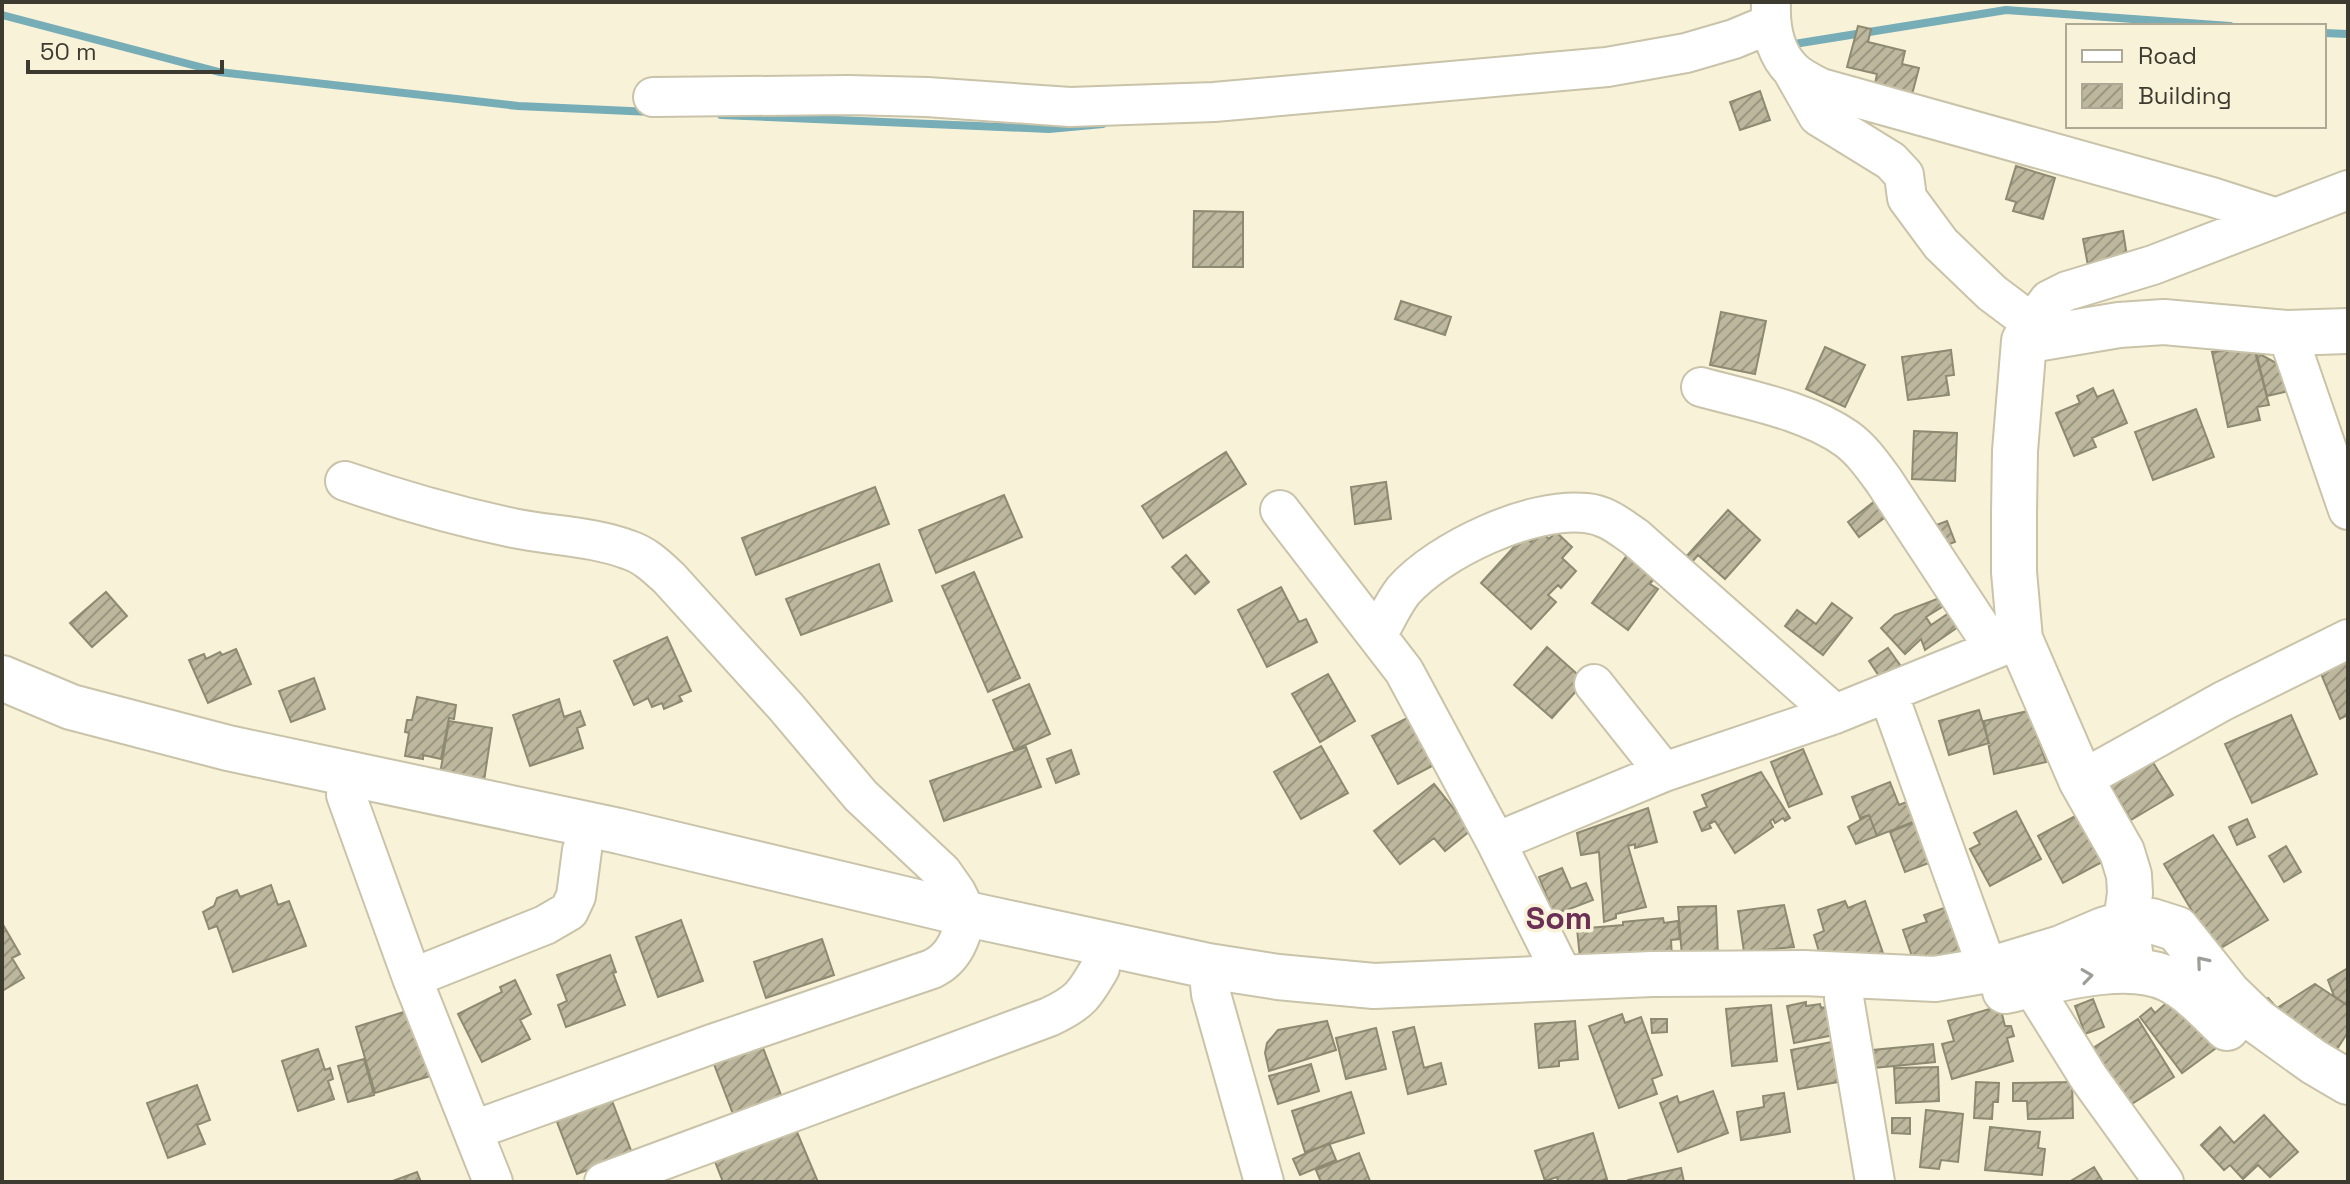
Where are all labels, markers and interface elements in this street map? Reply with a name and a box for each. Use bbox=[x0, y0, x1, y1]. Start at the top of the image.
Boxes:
scale bar bbox=[28, 24, 222, 74]
legend bbox=[2066, 24, 2326, 128]
text: 50 m bbox=[40, 36, 97, 67]
text: Road bbox=[2138, 40, 2197, 71]
text: Building bbox=[2138, 80, 2232, 111]
district label: Som bbox=[1526, 898, 1592, 938]
one-way arrow bbox=[2197, 957, 2212, 972]
one-way arrow bbox=[2080, 968, 2094, 985]

